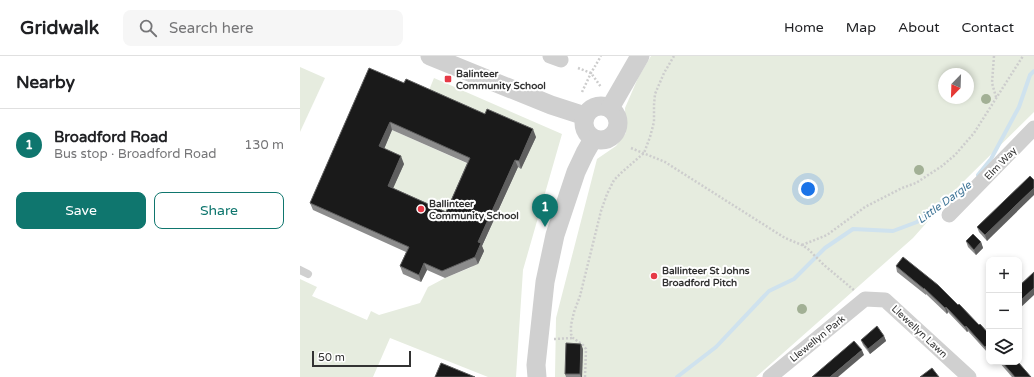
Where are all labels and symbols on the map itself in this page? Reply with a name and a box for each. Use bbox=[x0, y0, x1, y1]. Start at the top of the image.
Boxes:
place label: Balinteer Community School bbox=[456, 68, 546, 92]
north arrow bbox=[938, 68, 974, 104]
marker: Balinteer Community School bbox=[443, 74, 453, 84]
street label: Elm Way bbox=[982, 144, 1020, 183]
water label: Little Dargle bbox=[915, 178, 974, 226]
your location bbox=[798, 179, 818, 199]
pin: 1 bbox=[532, 194, 558, 227]
place label: Ballinteer Community School bbox=[429, 198, 519, 222]
marker: Ballinteer Community School bbox=[416, 204, 426, 214]
place label: Ballinteer St Johns Broadford Pitch bbox=[662, 265, 750, 289]
marker: Ballinteer St Johns Broadford Pitch bbox=[649, 271, 659, 281]
street label: Llewellyn Lawn bbox=[889, 303, 950, 361]
street label: Llewellyn Park bbox=[788, 312, 848, 365]
scale bar bbox=[312, 349, 411, 368]

